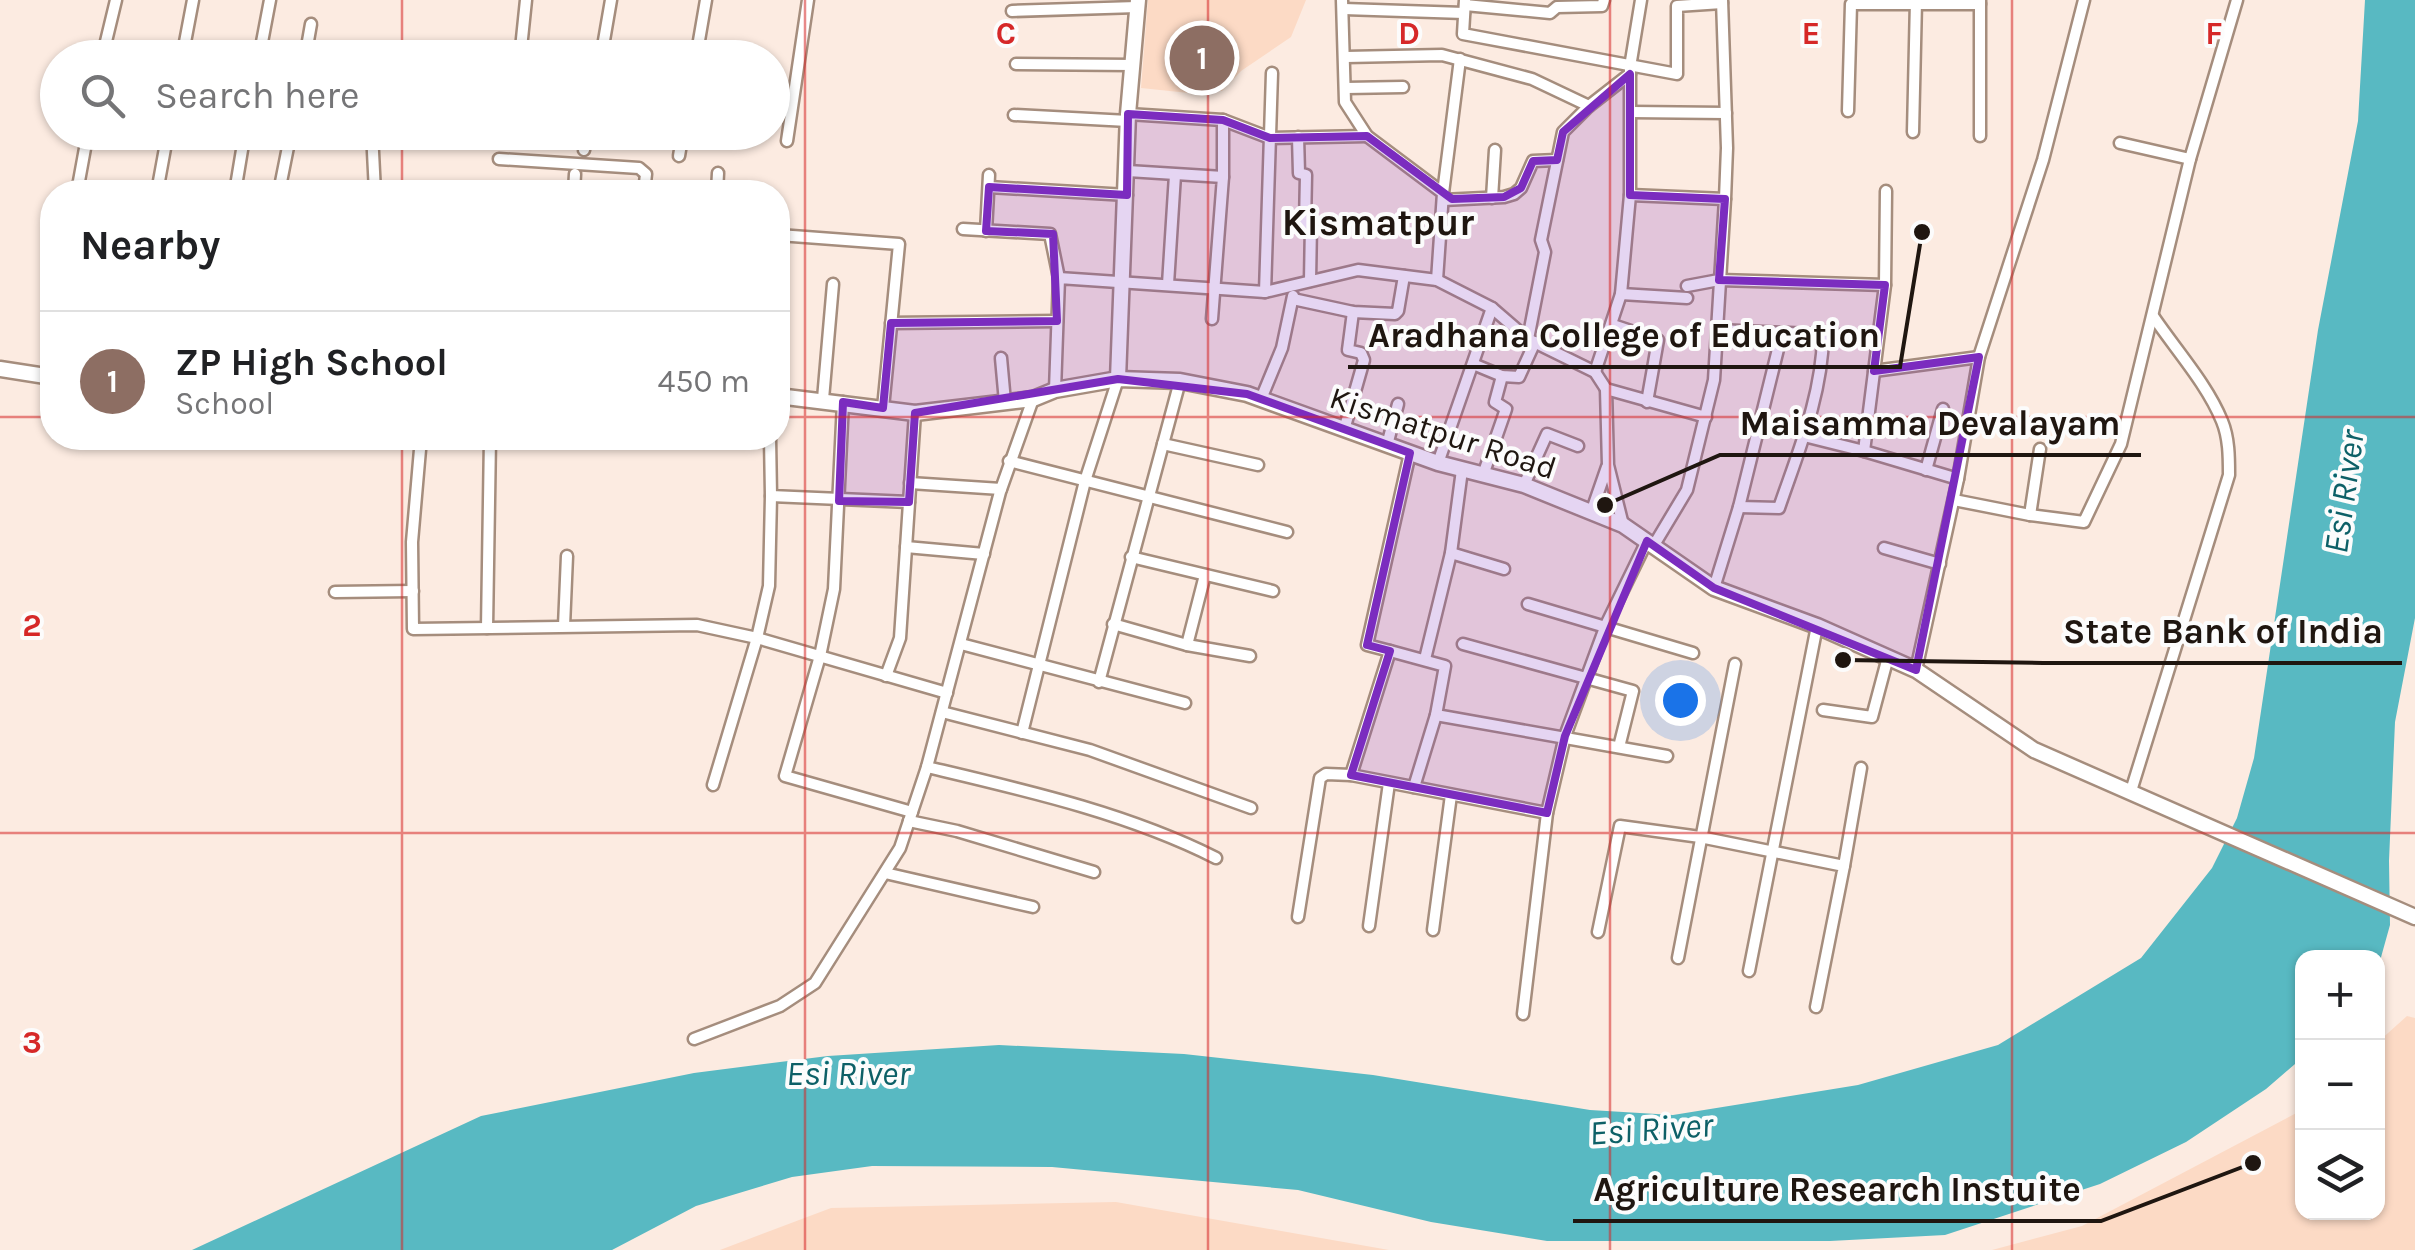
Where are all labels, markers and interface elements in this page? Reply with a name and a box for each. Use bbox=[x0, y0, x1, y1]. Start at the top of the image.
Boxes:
text: C bbox=[996, 15, 1016, 52]
text: D bbox=[1398, 15, 1420, 52]
text: E bbox=[1802, 15, 1820, 52]
text: F bbox=[2205, 15, 2223, 52]
pin: 1 bbox=[1170, 20, 1234, 96]
search box bbox=[40, 40, 790, 150]
icon: search bbox=[75, 68, 130, 123]
text: Search here bbox=[155, 73, 359, 118]
district label: Kismatpur bbox=[1282, 200, 1474, 245]
text: Nearby bbox=[80, 220, 220, 270]
callout: Aradhana College of Education bbox=[1348, 302, 1900, 367]
text: Aradhana College of Education bbox=[1368, 315, 1880, 357]
text: ZP High School bbox=[175, 340, 448, 385]
text: 1 bbox=[107, 363, 118, 400]
text: 450 m bbox=[658, 363, 750, 400]
street label: Kismatpur Road bbox=[1325, 379, 1561, 487]
text: School bbox=[175, 385, 274, 422]
callout: Maisamma Devalayam bbox=[1720, 390, 2141, 455]
text: Maisamma Devalayam bbox=[1740, 403, 2120, 445]
water label: Esi River bbox=[2315, 427, 2373, 556]
callout: State Bank of India bbox=[2043, 598, 2402, 663]
text: 2 bbox=[22, 607, 42, 644]
text: State Bank of India bbox=[2063, 611, 2383, 652]
your location bbox=[1655, 675, 1706, 726]
map controls bbox=[2295, 950, 2385, 1220]
button: + bbox=[2295, 950, 2385, 1040]
text: 3 bbox=[22, 1024, 42, 1061]
button: − bbox=[2295, 1040, 2385, 1130]
water label: Esi River bbox=[786, 1053, 911, 1094]
water label: Esi River bbox=[1588, 1104, 1715, 1154]
button: layers bbox=[2295, 1130, 2385, 1220]
callout: Agriculture Research Instuite bbox=[1573, 1156, 2101, 1221]
text: Agriculture Research Instuite bbox=[1593, 1169, 2081, 1211]

